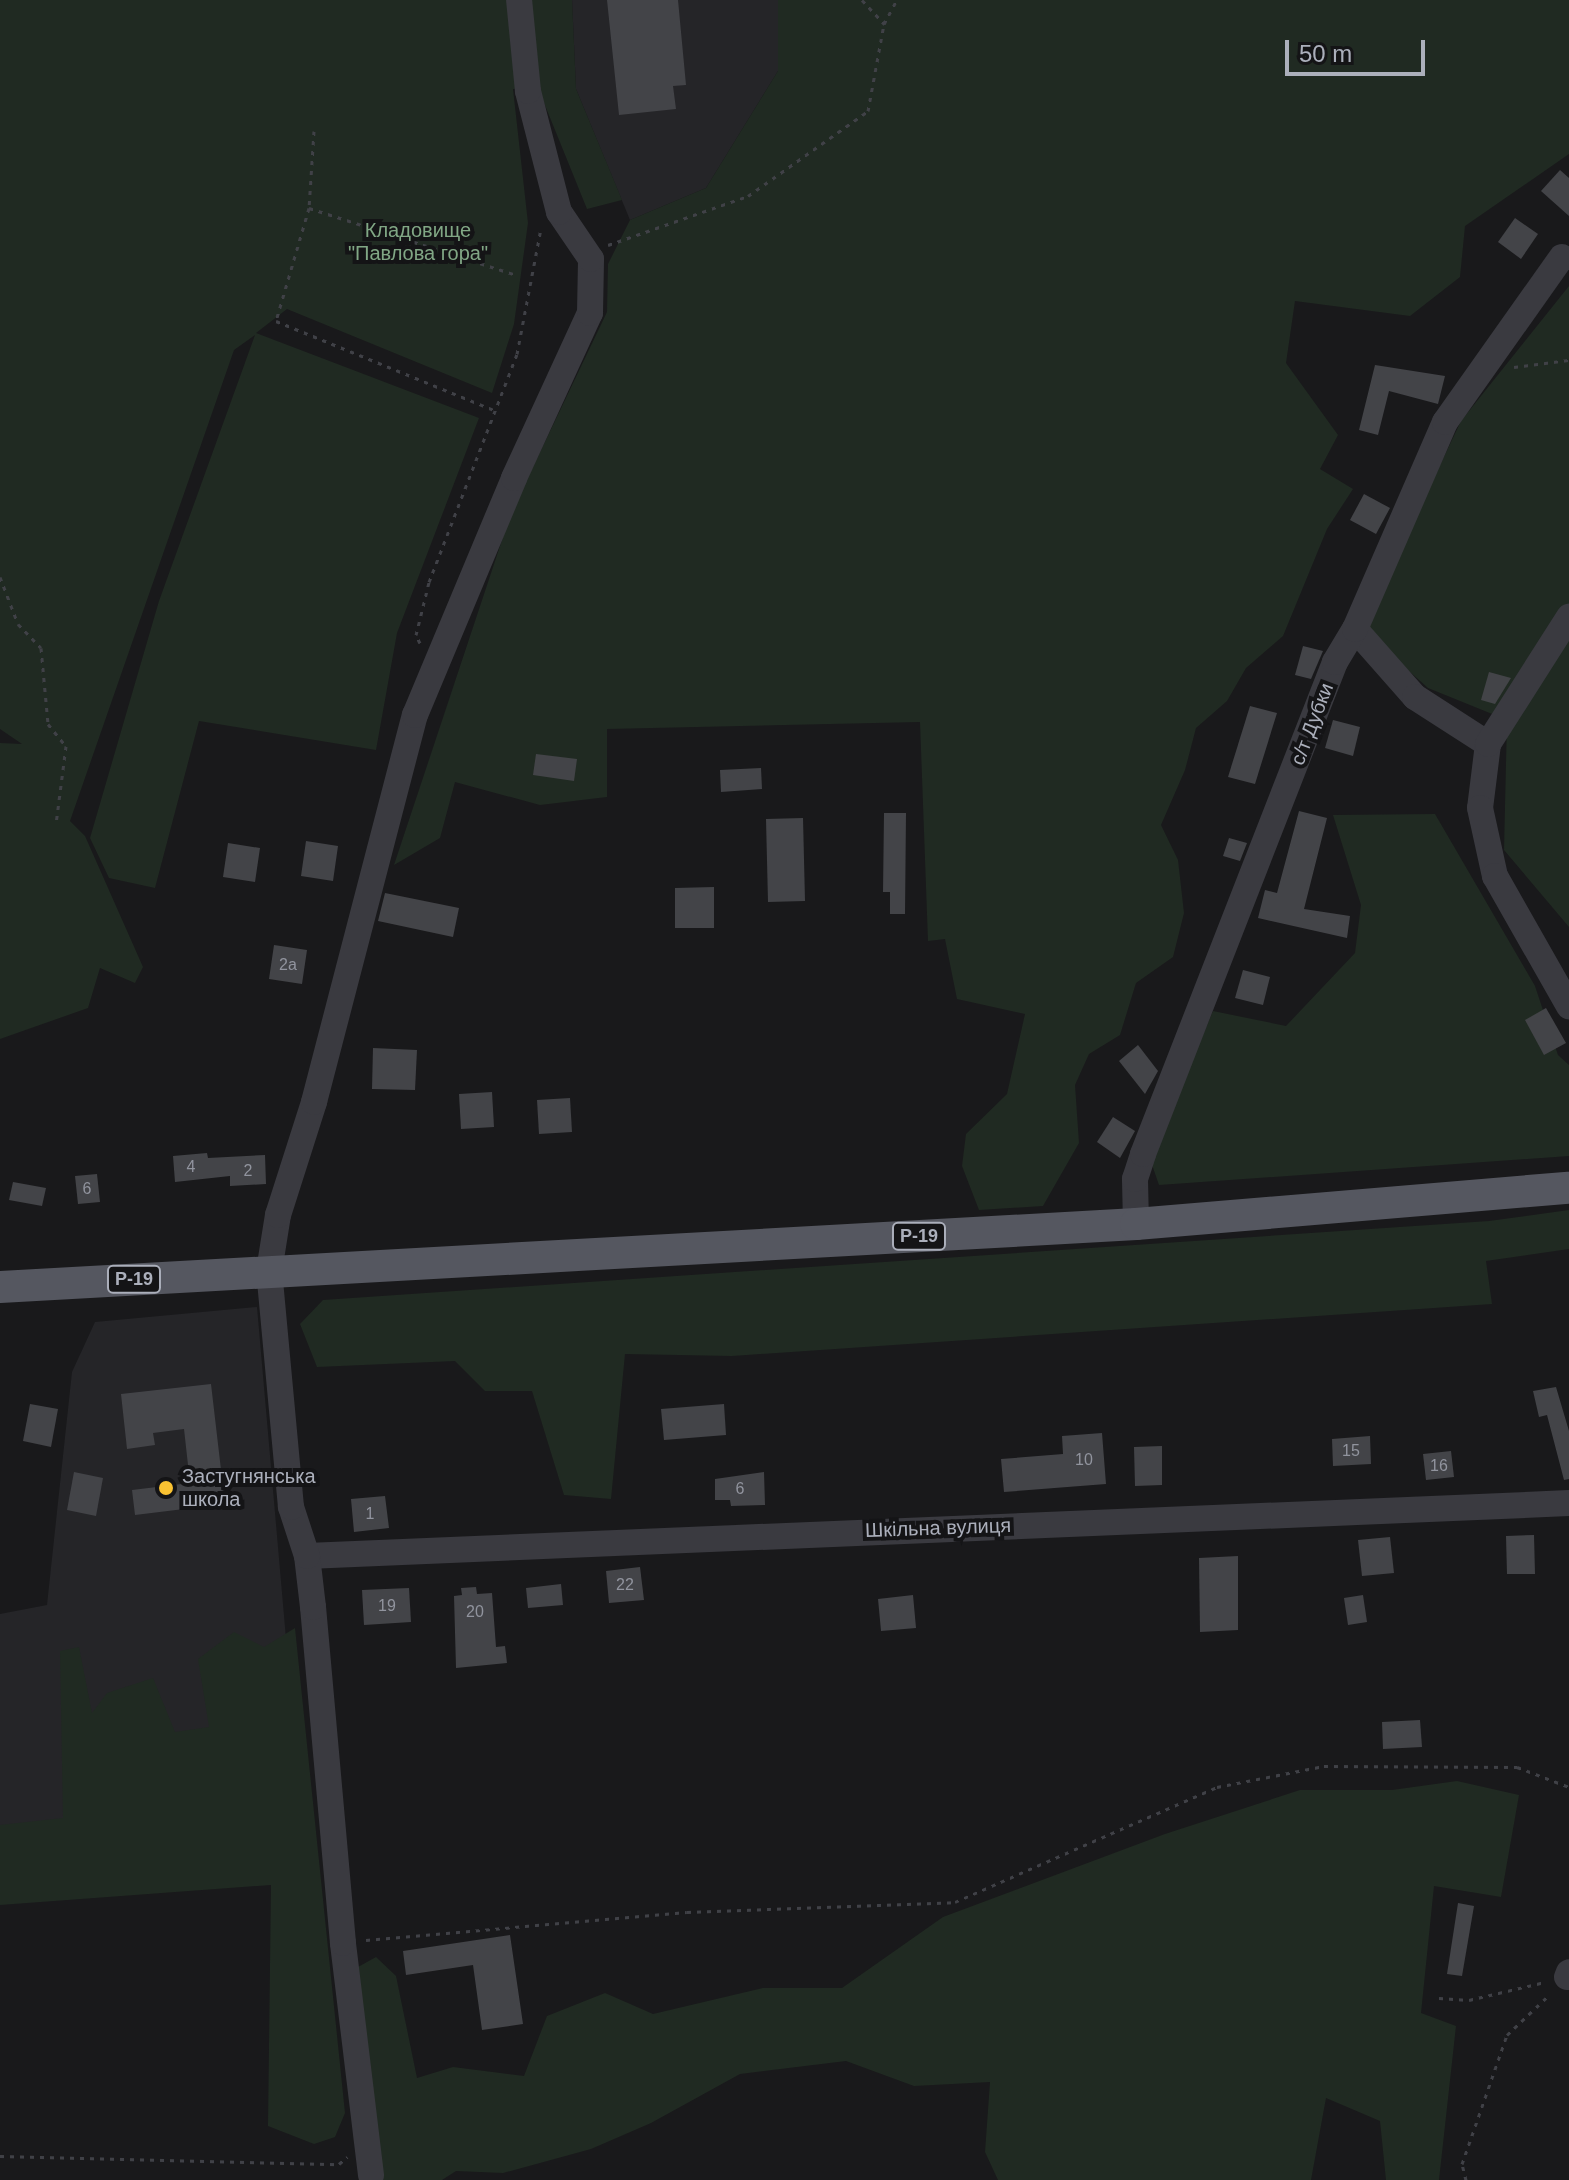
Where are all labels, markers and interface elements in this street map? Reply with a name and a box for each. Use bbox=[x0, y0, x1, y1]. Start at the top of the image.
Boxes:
scale bar bbox=[1289, 24, 1429, 74]
text: 50 m bbox=[1299, 40, 1352, 67]
park label: Кладовище "Павлова гора" bbox=[348, 219, 488, 266]
street label: с/т Дубки bbox=[1285, 680, 1339, 768]
house number: 2а bbox=[279, 955, 297, 975]
house number: 4 bbox=[187, 1157, 195, 1177]
house number: 2 bbox=[244, 1161, 252, 1181]
house number: 6 bbox=[83, 1179, 91, 1199]
road number: Р-19 bbox=[891, 1222, 947, 1250]
road number: Р-19 bbox=[106, 1265, 162, 1293]
house number: 15 bbox=[1342, 1441, 1360, 1461]
house number: 10 bbox=[1075, 1450, 1093, 1470]
house number: 16 bbox=[1430, 1456, 1448, 1476]
place label: Застугнянська школа bbox=[182, 1464, 316, 1511]
marker: Застугнянська школа bbox=[157, 1479, 175, 1497]
house number: 6 bbox=[736, 1479, 744, 1499]
house number: 1 bbox=[366, 1504, 374, 1524]
street label: Шкільна вулиця bbox=[865, 1513, 1011, 1543]
house number: 22 bbox=[616, 1575, 634, 1595]
house number: 19 bbox=[378, 1596, 396, 1616]
house number: 20 bbox=[466, 1602, 484, 1622]

